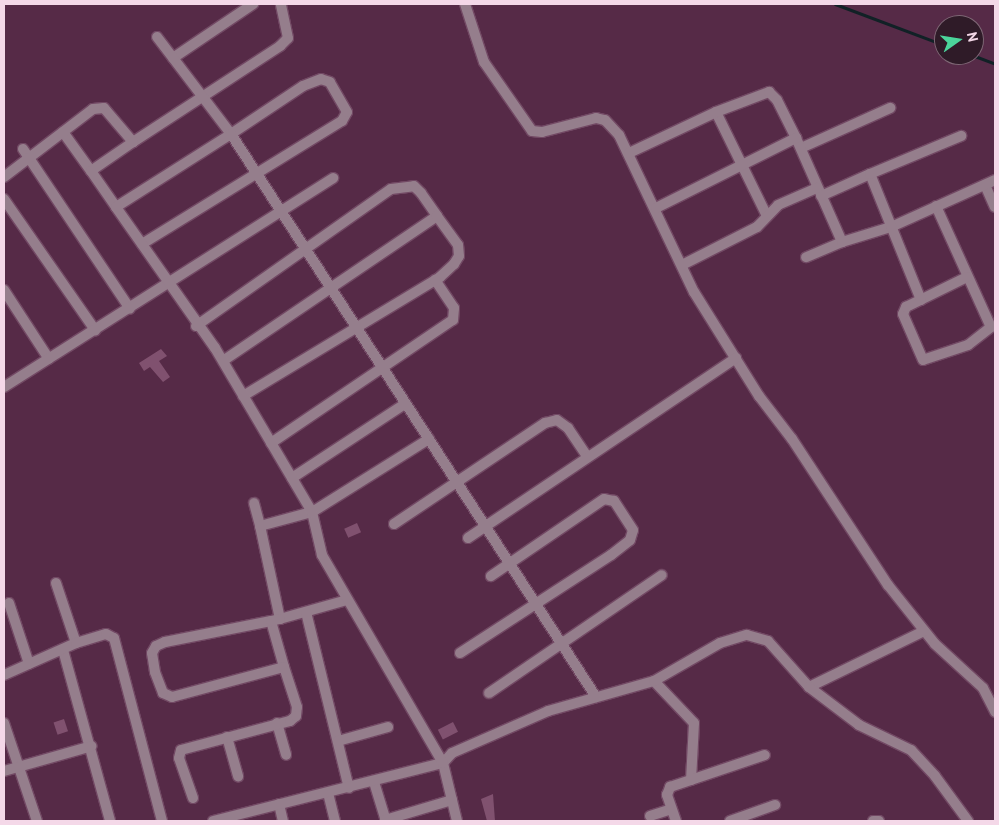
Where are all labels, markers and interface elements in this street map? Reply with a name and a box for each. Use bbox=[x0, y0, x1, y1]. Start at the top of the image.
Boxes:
north arrow bbox=[934, 15, 984, 65]
text: N bbox=[963, 30, 982, 43]

